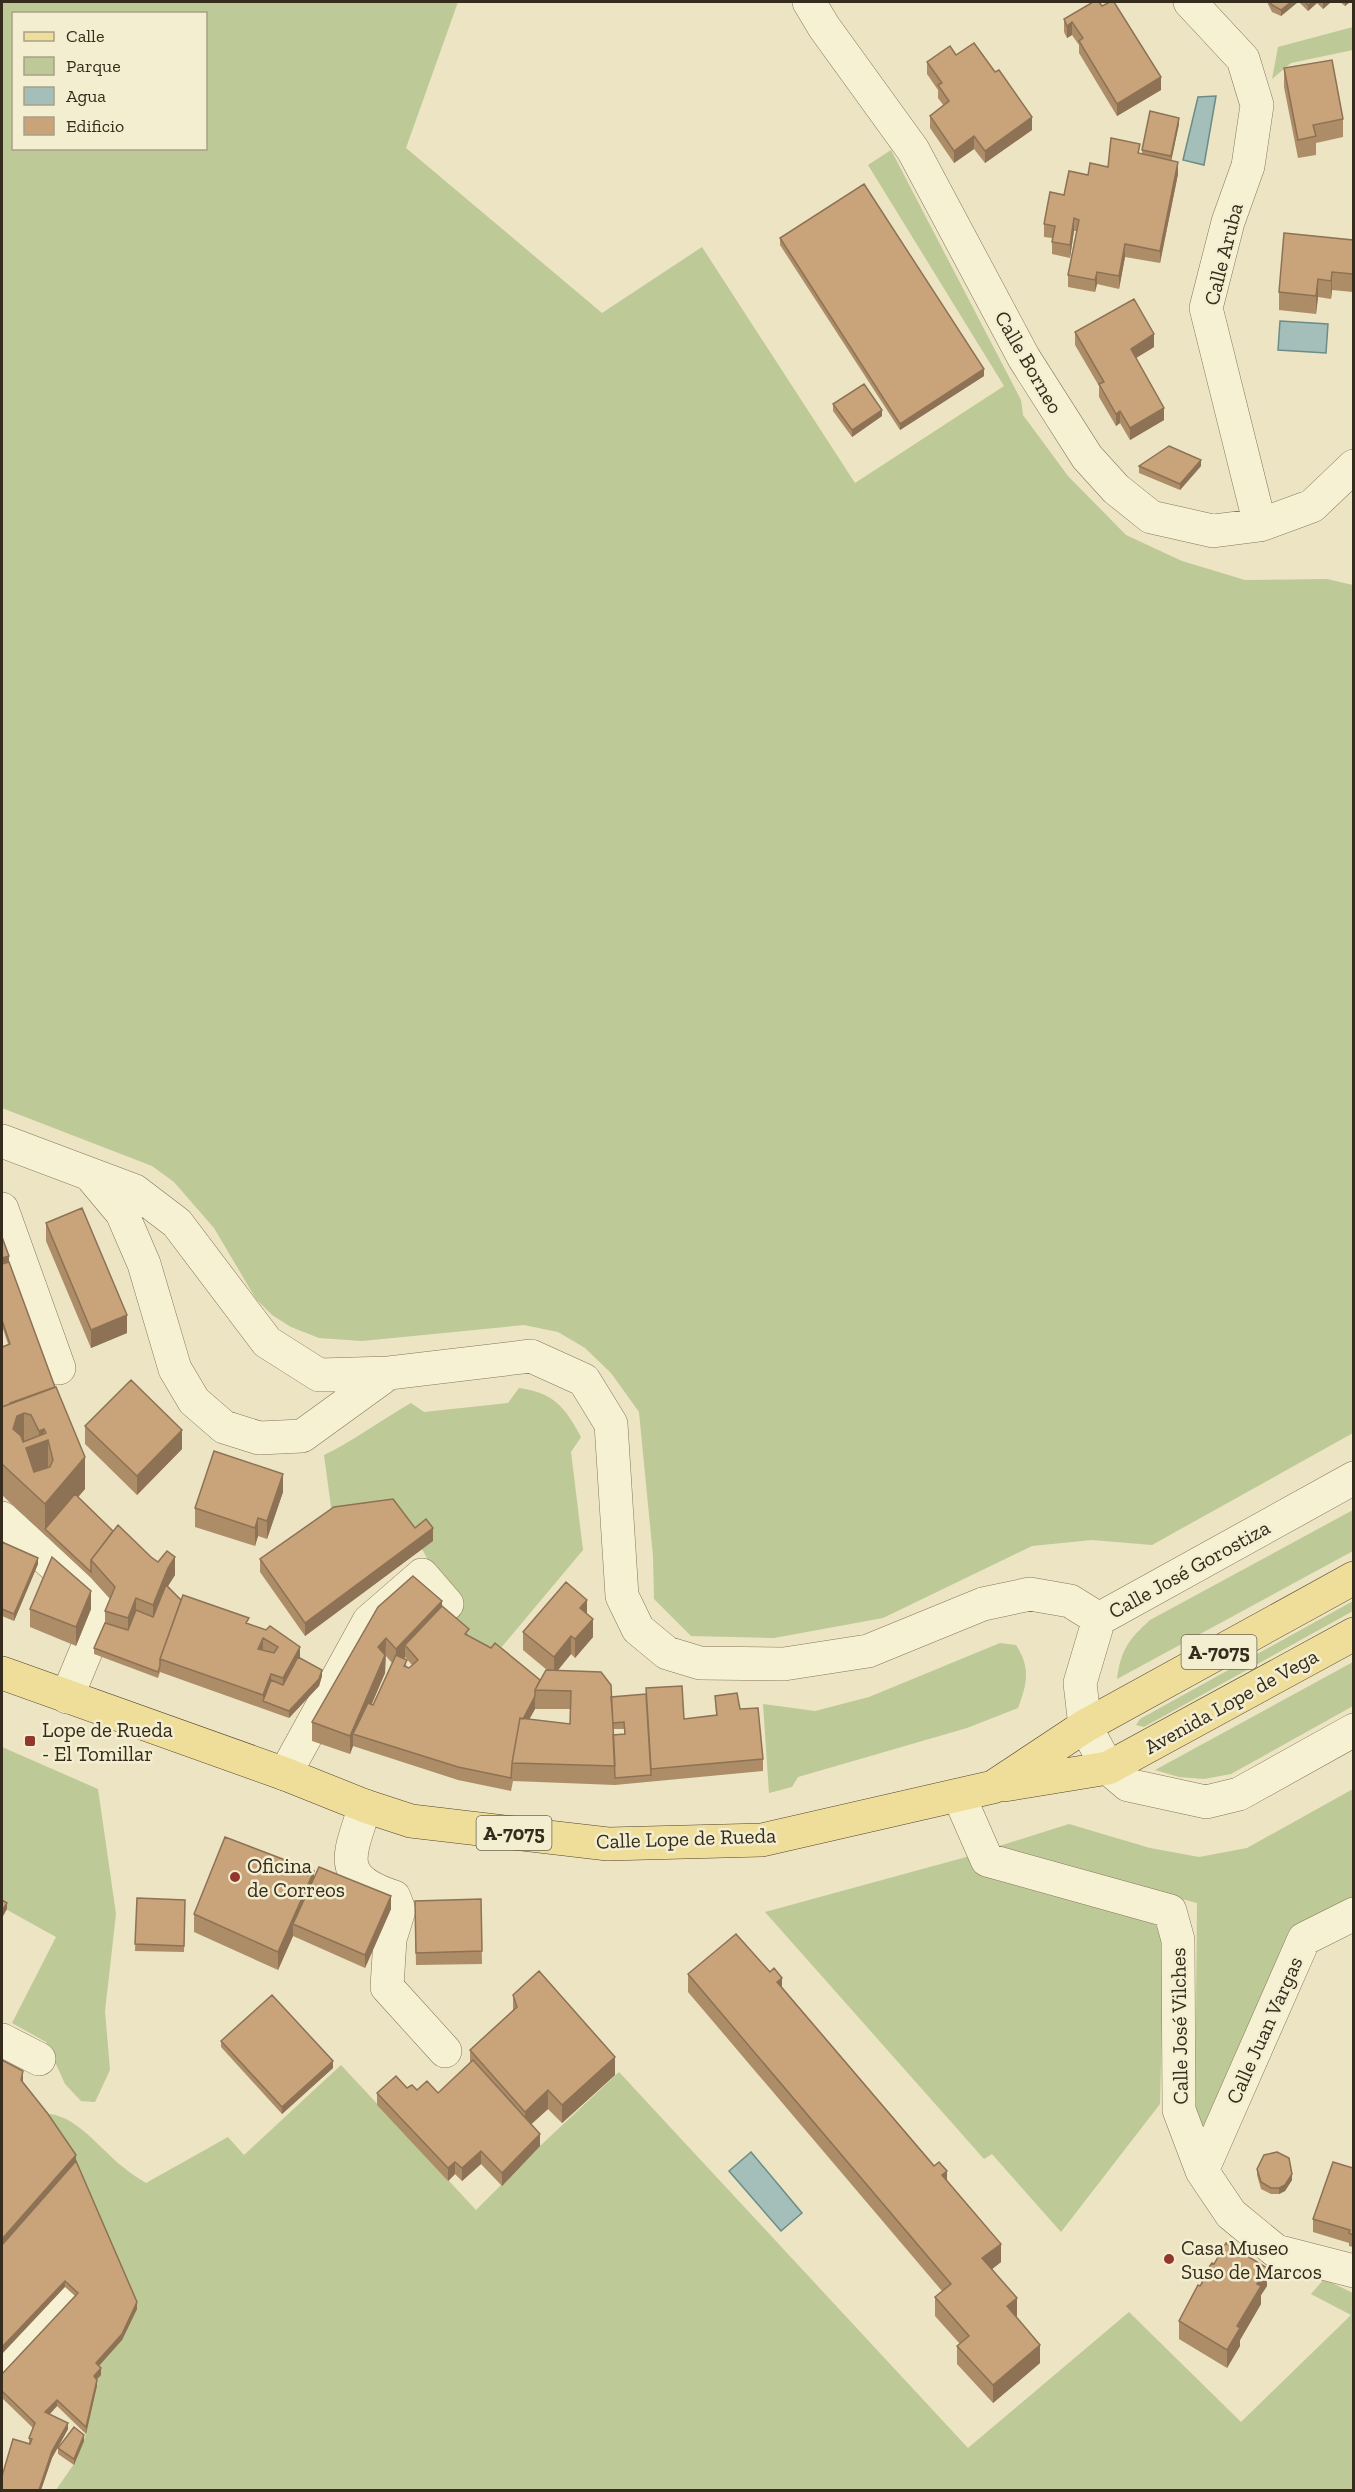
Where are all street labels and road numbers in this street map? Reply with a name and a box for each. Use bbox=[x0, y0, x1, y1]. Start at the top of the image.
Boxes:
street label: Calle Aruba bbox=[1198, 200, 1248, 308]
street label: Calle Borneo bbox=[990, 306, 1068, 418]
street label: Calle José Gorostiza bbox=[1104, 1514, 1274, 1624]
road number: A-7075 bbox=[1182, 1635, 1256, 1669]
street label: Avenida Lope de Vega bbox=[1140, 1643, 1322, 1759]
road number: A-7075 bbox=[476, 1816, 552, 1850]
street label: Calle Lope de Rueda bbox=[595, 1822, 777, 1854]
street label: Calle José Vilches bbox=[1165, 1947, 1193, 2105]
street label: Calle Juan Vargas bbox=[1220, 1953, 1308, 2107]

